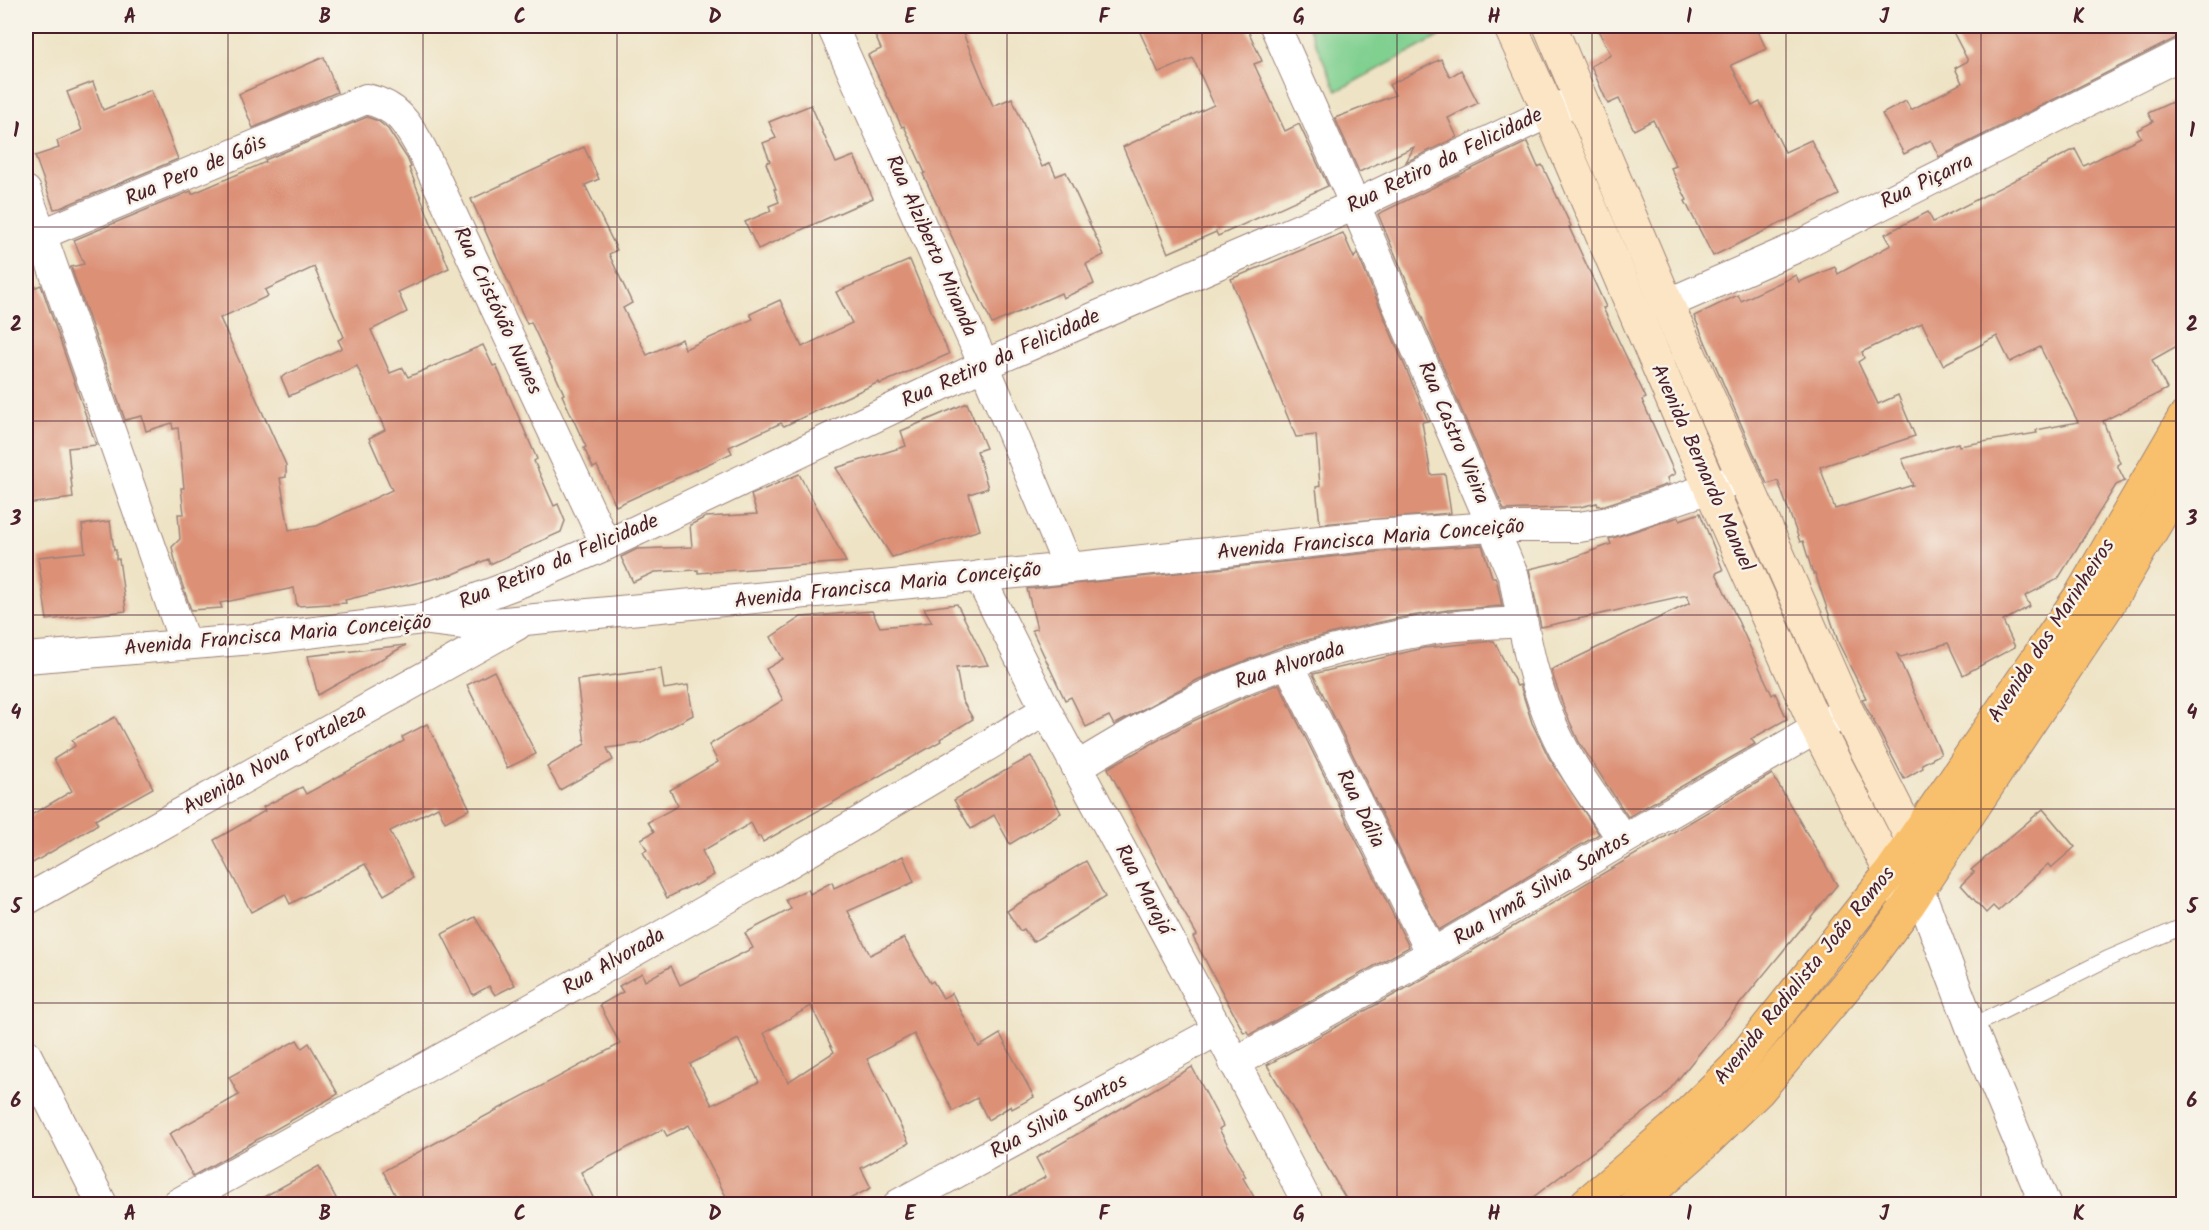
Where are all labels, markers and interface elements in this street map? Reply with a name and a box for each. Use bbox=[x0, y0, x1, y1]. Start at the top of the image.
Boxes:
text: A bbox=[124, 2, 136, 34]
text: B bbox=[319, 2, 331, 34]
text: C bbox=[514, 2, 526, 34]
text: D bbox=[708, 2, 722, 34]
text: E bbox=[904, 2, 916, 34]
text: F bbox=[1099, 2, 1111, 34]
text: G bbox=[1293, 2, 1305, 34]
text: H bbox=[1487, 2, 1501, 34]
text: I bbox=[1686, 2, 1692, 34]
text: J bbox=[1879, 2, 1890, 34]
text: K bbox=[2073, 2, 2085, 34]
street label: Rua Retiro da Felicidade bbox=[1341, 99, 1549, 223]
text: 1 bbox=[13, 116, 19, 148]
text: 1 bbox=[2189, 116, 2195, 148]
street label: Rua Pero de Góis bbox=[120, 126, 272, 216]
street label: Rua Piçarra bbox=[1875, 145, 1979, 219]
street label: Rua Alziberto Miranda bbox=[876, 150, 986, 342]
street label: Rua Cristóvão Nunes bbox=[444, 221, 551, 401]
street label: Rua Retiro da Felicidade bbox=[896, 300, 1106, 418]
text: 2 bbox=[10, 310, 22, 342]
text: 2 bbox=[2186, 310, 2198, 342]
street label: Rua Castro Vieira bbox=[1408, 356, 1498, 510]
street label: Avenida Bernardo Manuel bbox=[1641, 359, 1763, 577]
text: 3 bbox=[10, 504, 22, 536]
text: 3 bbox=[2186, 504, 2198, 536]
street label: Rua Retiro da Felicidade bbox=[454, 505, 665, 619]
street label: Avenida Francisca Maria Conceição bbox=[1216, 510, 1526, 570]
street label: Avenida dos Marinheiros bbox=[1980, 532, 2124, 730]
street label: Avenida Francisca Maria Conceição bbox=[733, 553, 1043, 619]
street label: Avenida Francisca Maria Conceição bbox=[123, 606, 433, 666]
street label: Rua Alvorada bbox=[1231, 633, 1349, 699]
street label: Avenida Nova Fortaleza bbox=[177, 696, 373, 824]
text: 4 bbox=[11, 698, 22, 730]
text: 4 bbox=[2187, 698, 2198, 730]
street label: Rua Dália bbox=[1327, 764, 1393, 854]
street label: Rua Irmã Silvia Santos bbox=[1447, 823, 1637, 955]
street label: Rua Marajá bbox=[1105, 838, 1182, 943]
street label: Avenida Radialista João Ramos bbox=[1706, 859, 1904, 1093]
text: 5 bbox=[10, 892, 23, 924]
text: 5 bbox=[2186, 892, 2199, 924]
street label: Rua Alvorada bbox=[556, 919, 672, 1005]
street label: Rua Silvia Santos bbox=[984, 1065, 1134, 1168]
text: 6 bbox=[11, 1086, 22, 1118]
text: 6 bbox=[2187, 1086, 2198, 1118]
text: A bbox=[124, 1199, 136, 1230]
text: B bbox=[319, 1199, 331, 1230]
text: C bbox=[514, 1199, 526, 1230]
text: D bbox=[708, 1199, 722, 1230]
text: E bbox=[904, 1199, 916, 1230]
text: F bbox=[1099, 1199, 1111, 1230]
text: G bbox=[1293, 1199, 1305, 1230]
text: H bbox=[1487, 1199, 1501, 1230]
text: I bbox=[1686, 1199, 1692, 1230]
text: J bbox=[1879, 1199, 1890, 1230]
text: K bbox=[2073, 1199, 2085, 1230]

